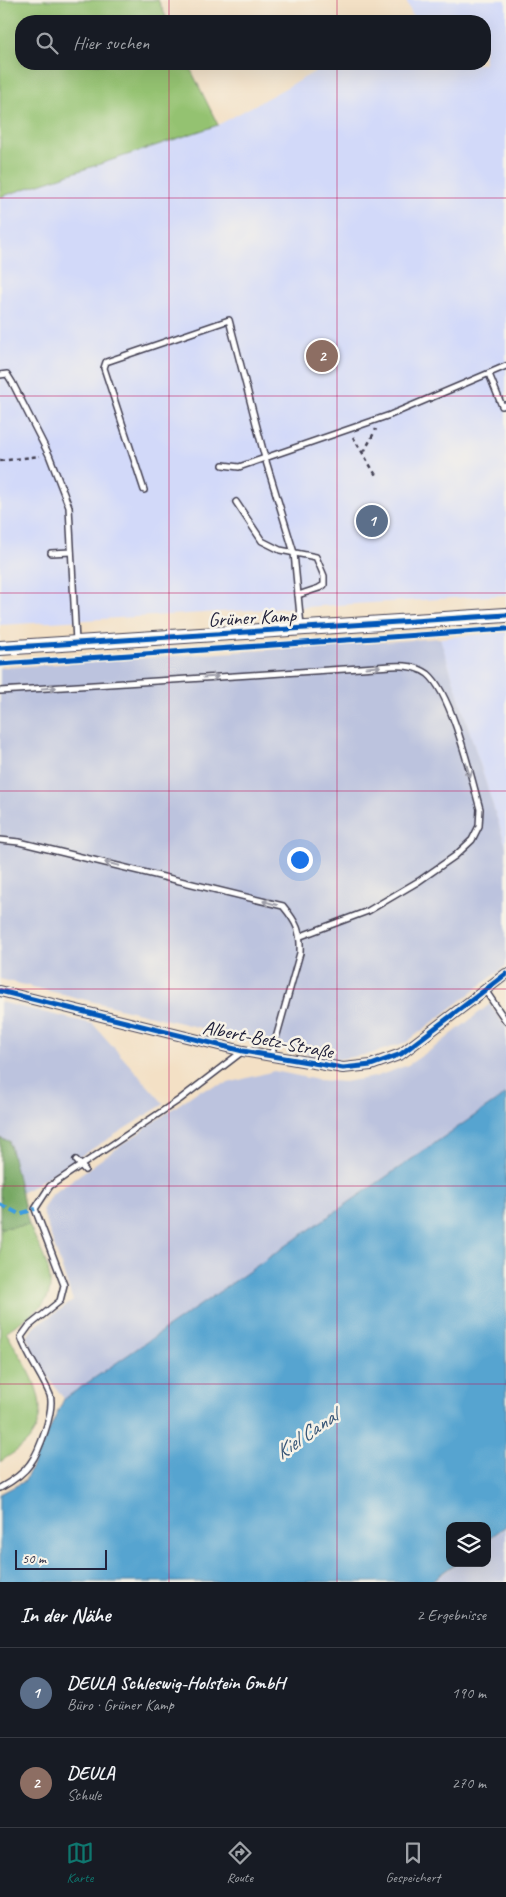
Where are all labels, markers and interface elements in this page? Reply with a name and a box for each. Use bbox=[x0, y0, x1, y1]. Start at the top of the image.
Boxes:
search box bbox=[15, 15, 491, 70]
icon: search bbox=[33, 29, 61, 57]
text: Hier suchen bbox=[73, 31, 149, 55]
pin: 2 bbox=[306, 337, 338, 375]
pin: 1 bbox=[356, 502, 388, 540]
street label: Grüner Kamp bbox=[207, 603, 298, 632]
one-way arrow bbox=[365, 662, 381, 671]
one-way arrow bbox=[203, 673, 219, 682]
one-way arrow bbox=[40, 683, 56, 692]
one-way arrow bbox=[464, 762, 474, 778]
your location bbox=[287, 847, 313, 873]
one-way arrow bbox=[105, 859, 121, 868]
one-way arrow bbox=[262, 897, 278, 907]
street label: Albert-Betz-Straße bbox=[201, 1015, 337, 1065]
water label: Kiel Canal bbox=[269, 1399, 348, 1465]
map controls bbox=[446, 1522, 491, 1567]
button: layers bbox=[446, 1522, 491, 1567]
scale bar bbox=[15, 1547, 108, 1570]
text: 50 m bbox=[22, 1550, 46, 1567]
text: In der Nähe bbox=[20, 1602, 110, 1628]
text: 2 Ergebnisse bbox=[417, 1605, 486, 1625]
text: DEULA Schleswig-Holstein GmbH bbox=[67, 1671, 285, 1695]
text: 1 bbox=[32, 1683, 40, 1703]
text: 190 m bbox=[452, 1683, 486, 1703]
text: Büro · Grüner Kamp bbox=[67, 1695, 174, 1715]
text: DEULA bbox=[67, 1761, 115, 1785]
text: 2 bbox=[32, 1773, 40, 1793]
text: 270 m bbox=[452, 1773, 486, 1793]
text: Schule bbox=[67, 1785, 101, 1805]
tab: Karte bbox=[66, 1839, 94, 1886]
tab: Route bbox=[226, 1839, 254, 1886]
tab: Gespeichert bbox=[386, 1839, 440, 1886]

